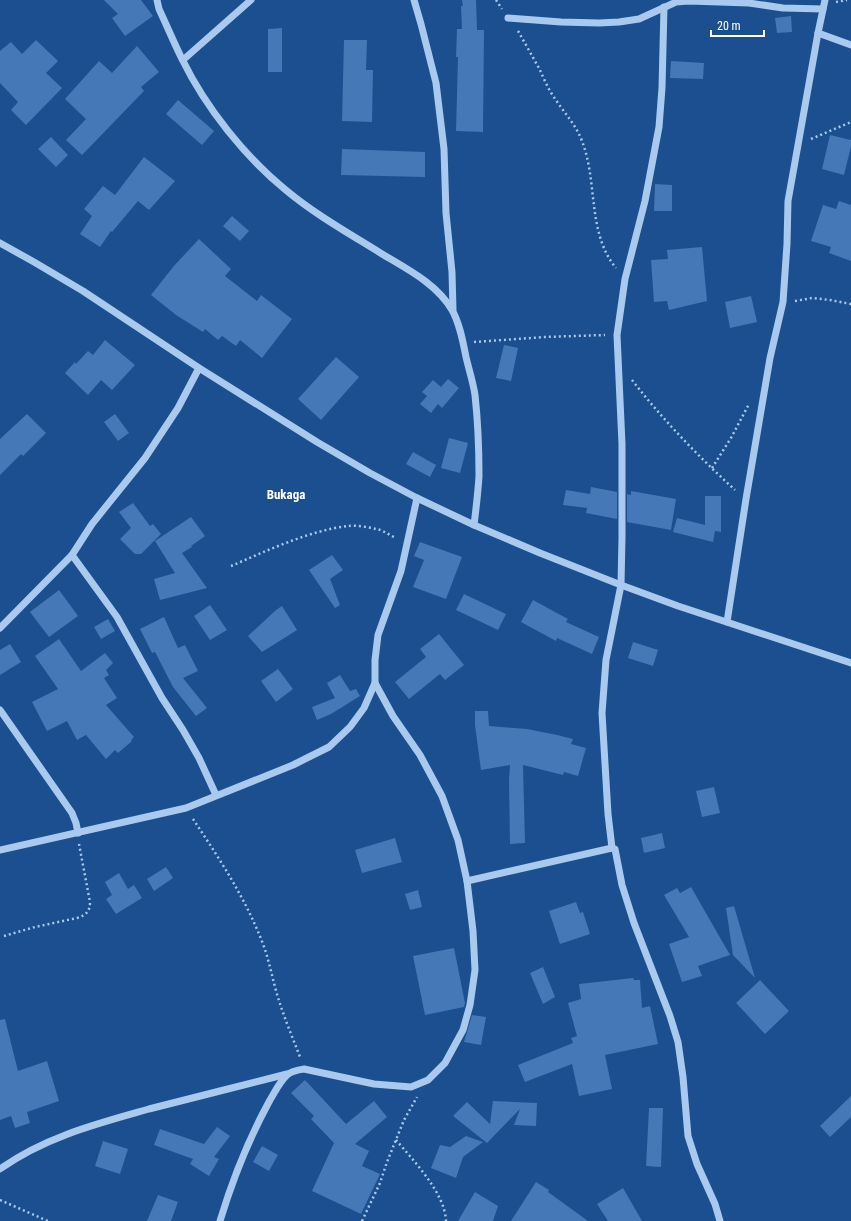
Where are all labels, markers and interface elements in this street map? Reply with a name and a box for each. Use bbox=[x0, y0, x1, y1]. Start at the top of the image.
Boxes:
scale bar bbox=[711, 12, 764, 38]
text: 20 m bbox=[717, 19, 741, 33]
district label: Bukaga bbox=[267, 487, 305, 502]

